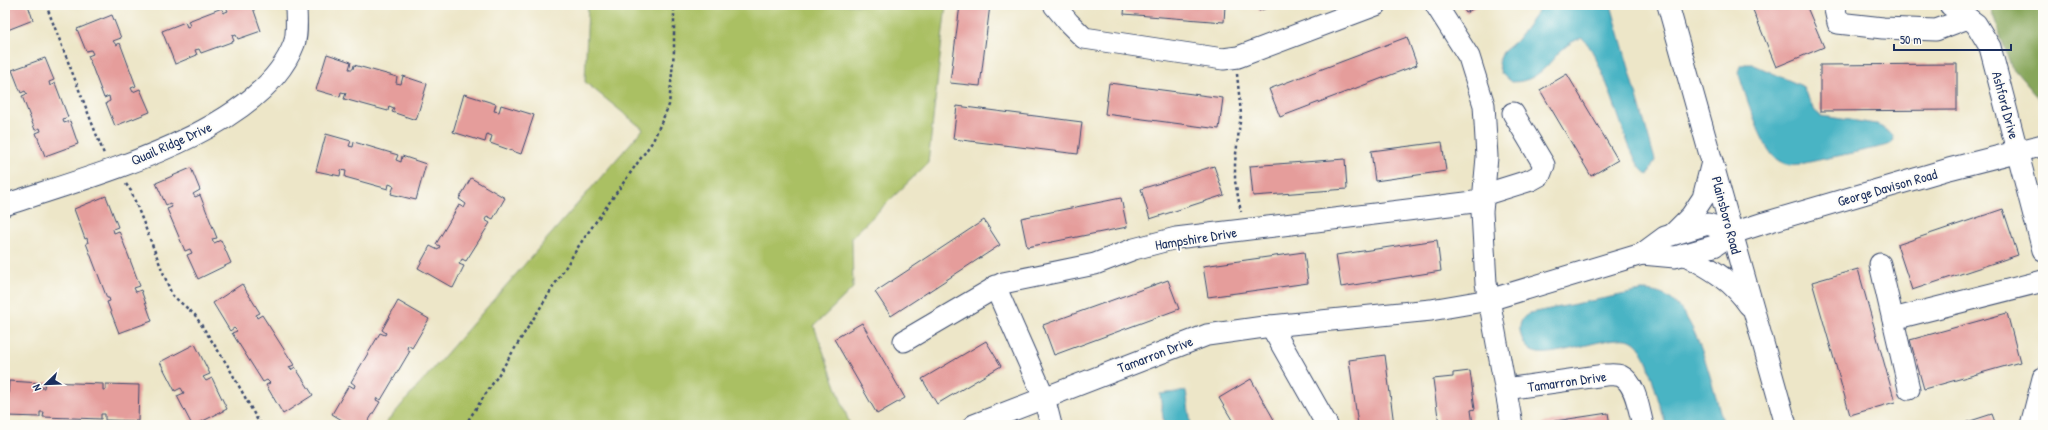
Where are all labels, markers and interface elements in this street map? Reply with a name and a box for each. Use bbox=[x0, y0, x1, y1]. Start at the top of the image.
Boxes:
scale bar bbox=[1894, 26, 2011, 52]
text: 50 m bbox=[1900, 31, 1921, 48]
street label: Ashford Drive bbox=[1988, 69, 2024, 141]
street label: Quail Ridge Drive bbox=[128, 117, 215, 170]
street label: George Davison Road bbox=[1835, 164, 1940, 211]
street label: Plainsboro Road bbox=[1708, 174, 1747, 256]
street label: Hampshire Drive bbox=[1154, 222, 1239, 255]
street label: Tamarron Drive bbox=[1115, 331, 1196, 377]
north arrow bbox=[26, 364, 66, 404]
street label: Tamarron Drive bbox=[1526, 366, 1608, 396]
text: N bbox=[29, 382, 44, 393]

